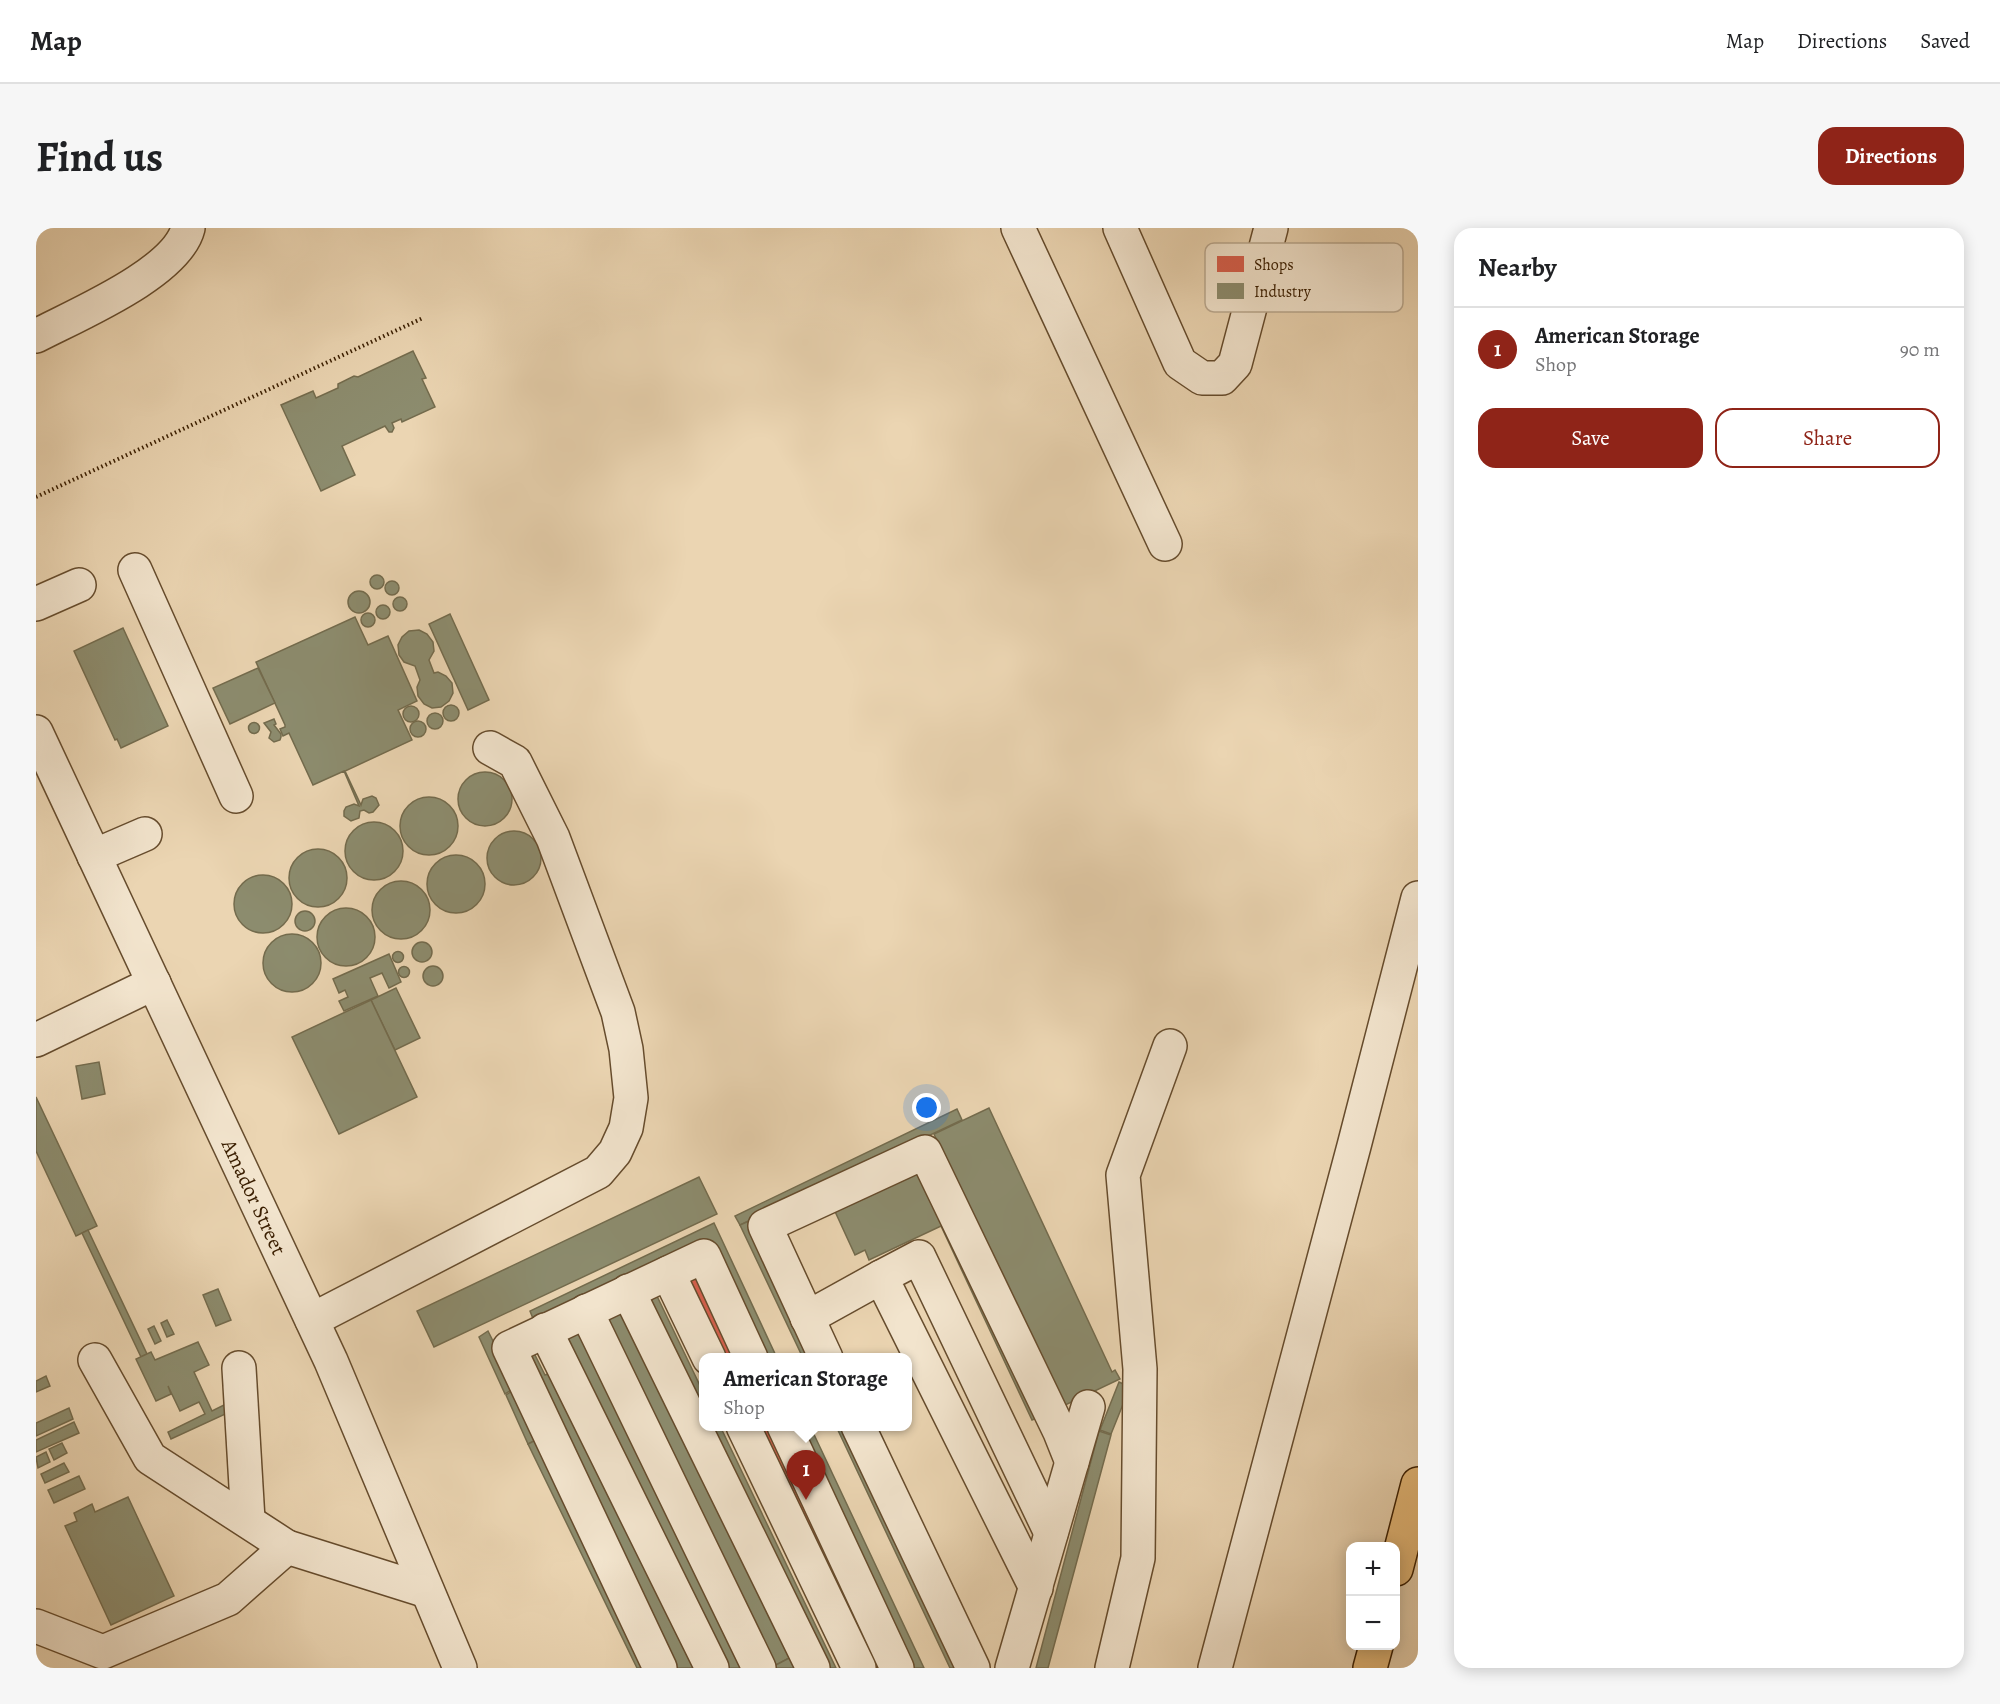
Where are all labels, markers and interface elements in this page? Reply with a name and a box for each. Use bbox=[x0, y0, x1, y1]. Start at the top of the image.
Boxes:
text: Map bbox=[30, 22, 82, 60]
text: Map bbox=[1726, 27, 1764, 55]
text: Directions bbox=[1797, 27, 1887, 55]
text: Saved bbox=[1920, 27, 1970, 55]
button: Directions bbox=[1818, 127, 1964, 185]
text: Find us bbox=[36, 128, 163, 185]
legend bbox=[1205, 243, 1403, 312]
text: Nearby bbox=[1478, 250, 1557, 285]
text: Shops bbox=[1254, 254, 1294, 276]
text: Industry bbox=[1254, 281, 1312, 303]
text: American Storage bbox=[1535, 321, 1700, 351]
text: 1 bbox=[1494, 336, 1501, 363]
text: 90 m bbox=[1900, 336, 1940, 363]
text: Shop bbox=[1535, 351, 1577, 378]
button: Save bbox=[1478, 408, 1703, 468]
button: Share bbox=[1715, 408, 1940, 468]
your location bbox=[912, 1093, 941, 1122]
street label: Amador Street bbox=[215, 1134, 293, 1259]
popup bbox=[699, 1353, 912, 1431]
text: American Storage bbox=[723, 1364, 888, 1394]
text: Shop bbox=[723, 1394, 765, 1421]
pin: 1 bbox=[786, 1450, 826, 1500]
map controls bbox=[1346, 1542, 1400, 1650]
button: + bbox=[1346, 1542, 1400, 1596]
button: − bbox=[1346, 1596, 1400, 1650]

